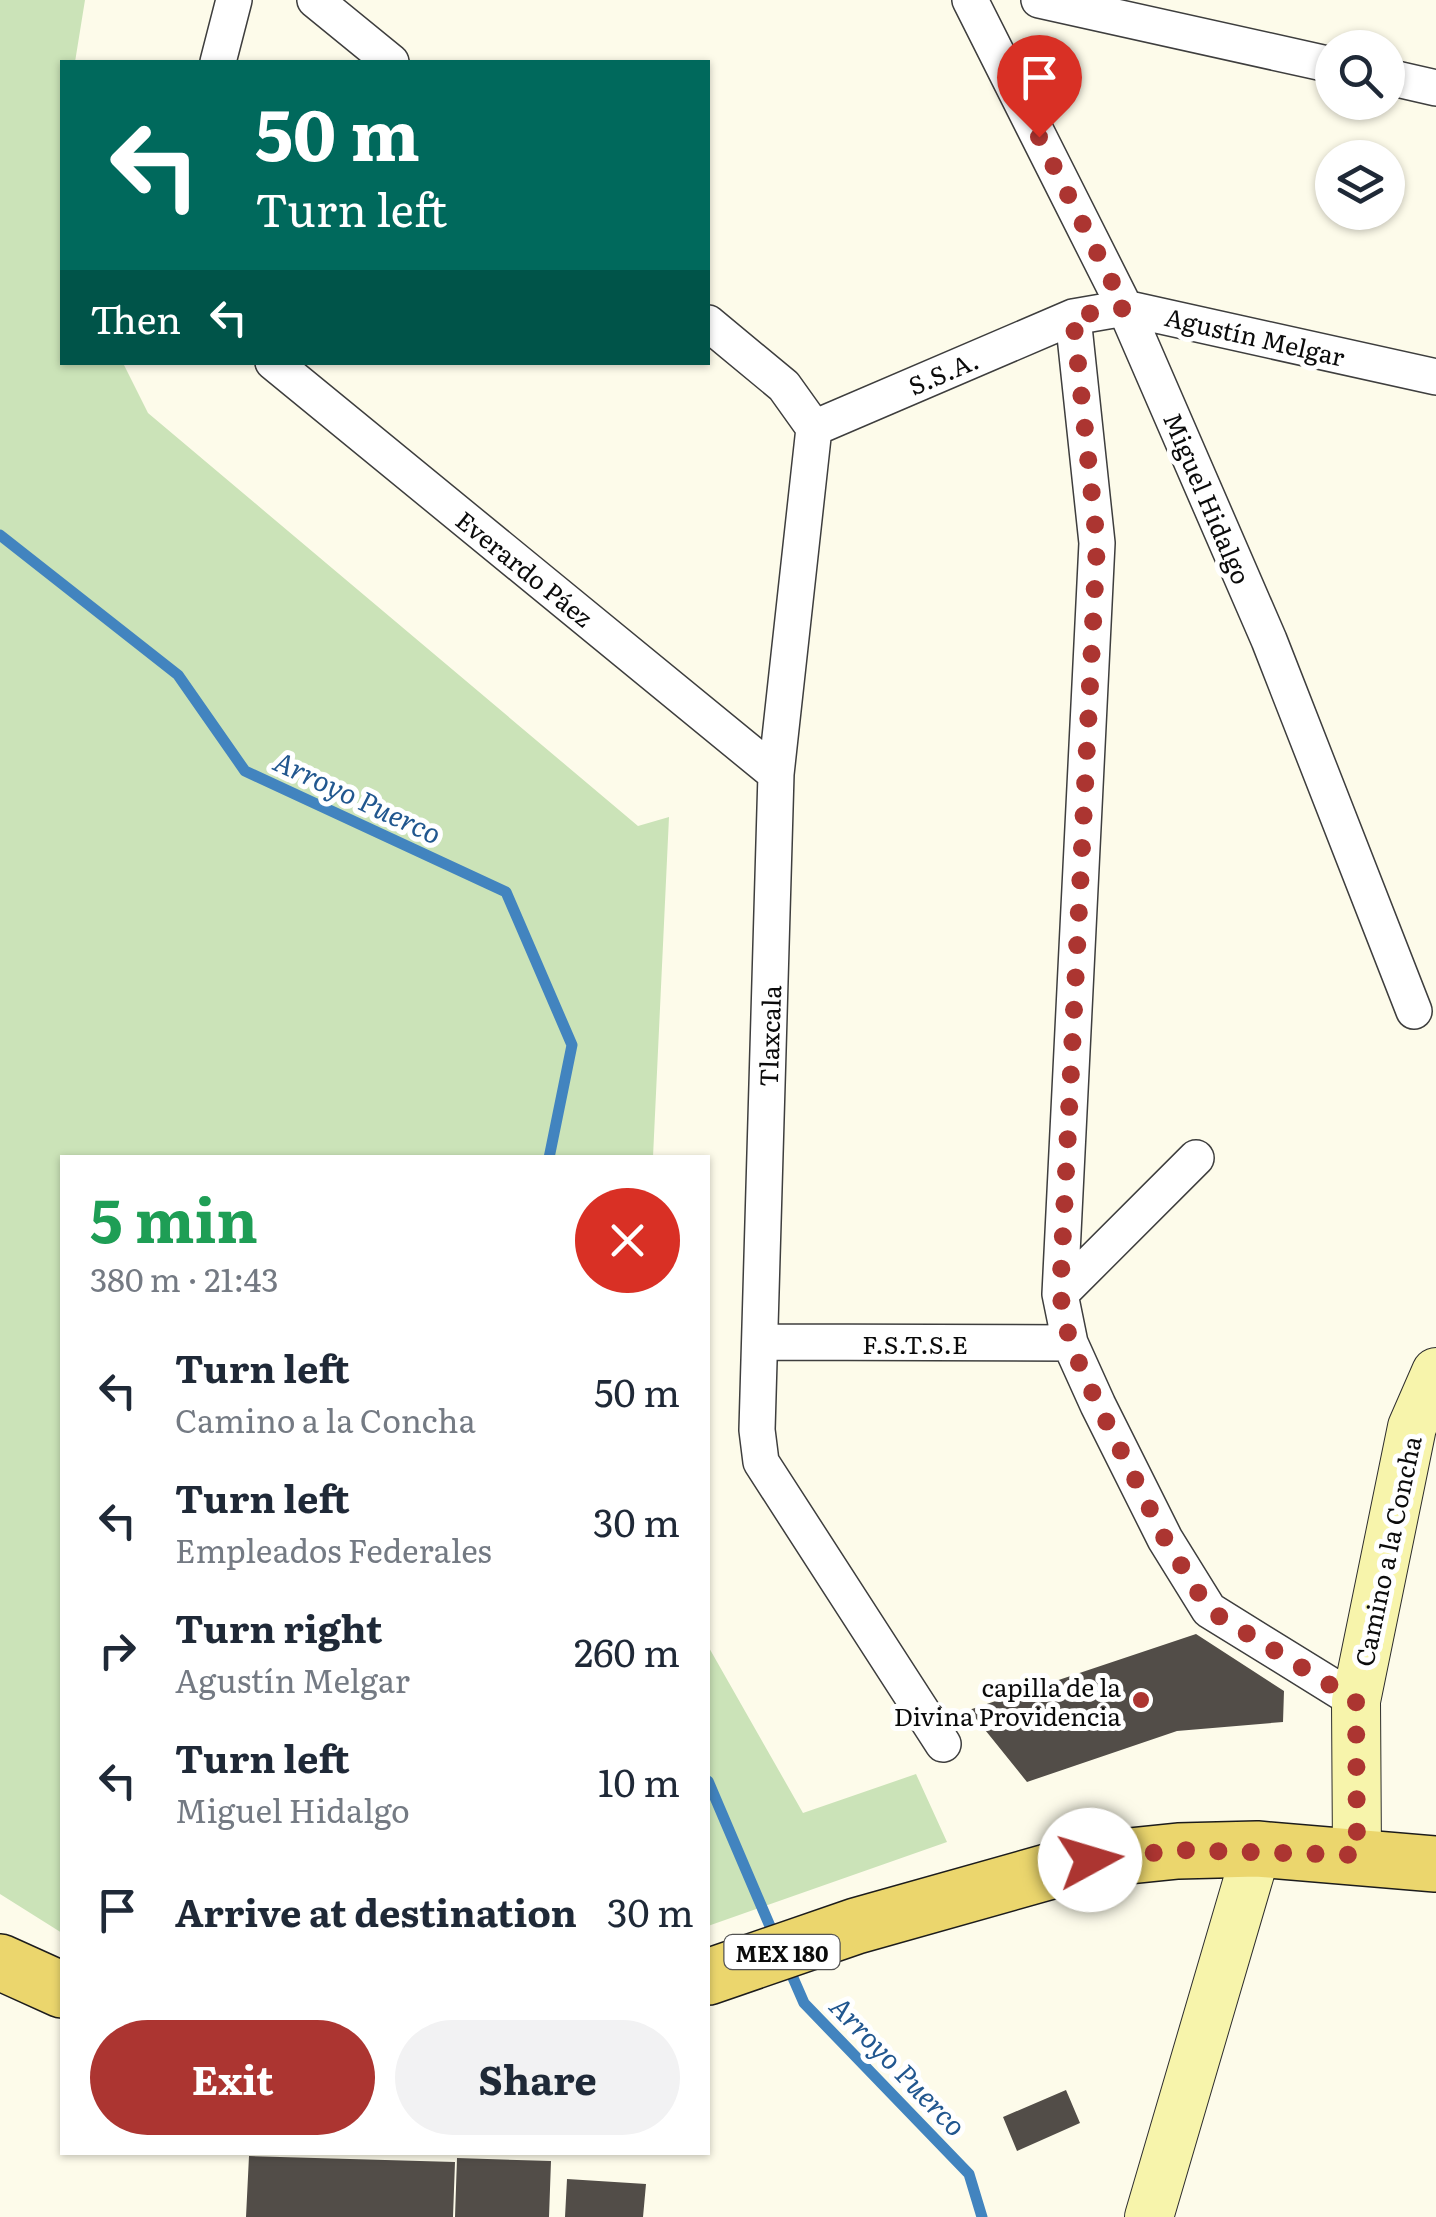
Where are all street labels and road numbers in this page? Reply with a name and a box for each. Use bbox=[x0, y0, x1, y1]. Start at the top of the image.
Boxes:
street label: Agustín Melgar bbox=[1161, 297, 1349, 375]
street label: S.S.A. bbox=[902, 341, 984, 403]
street label: Miguel Hidalgo bbox=[1155, 406, 1261, 590]
street label: Everardo Páez bbox=[449, 501, 601, 635]
street label: Tlaxcala bbox=[749, 984, 789, 1087]
street label: F.S.T.S.E bbox=[862, 1325, 968, 1362]
street label: Camino a la Concha bbox=[1344, 1432, 1430, 1670]
road number: MEX 180 bbox=[724, 1935, 840, 1969]

